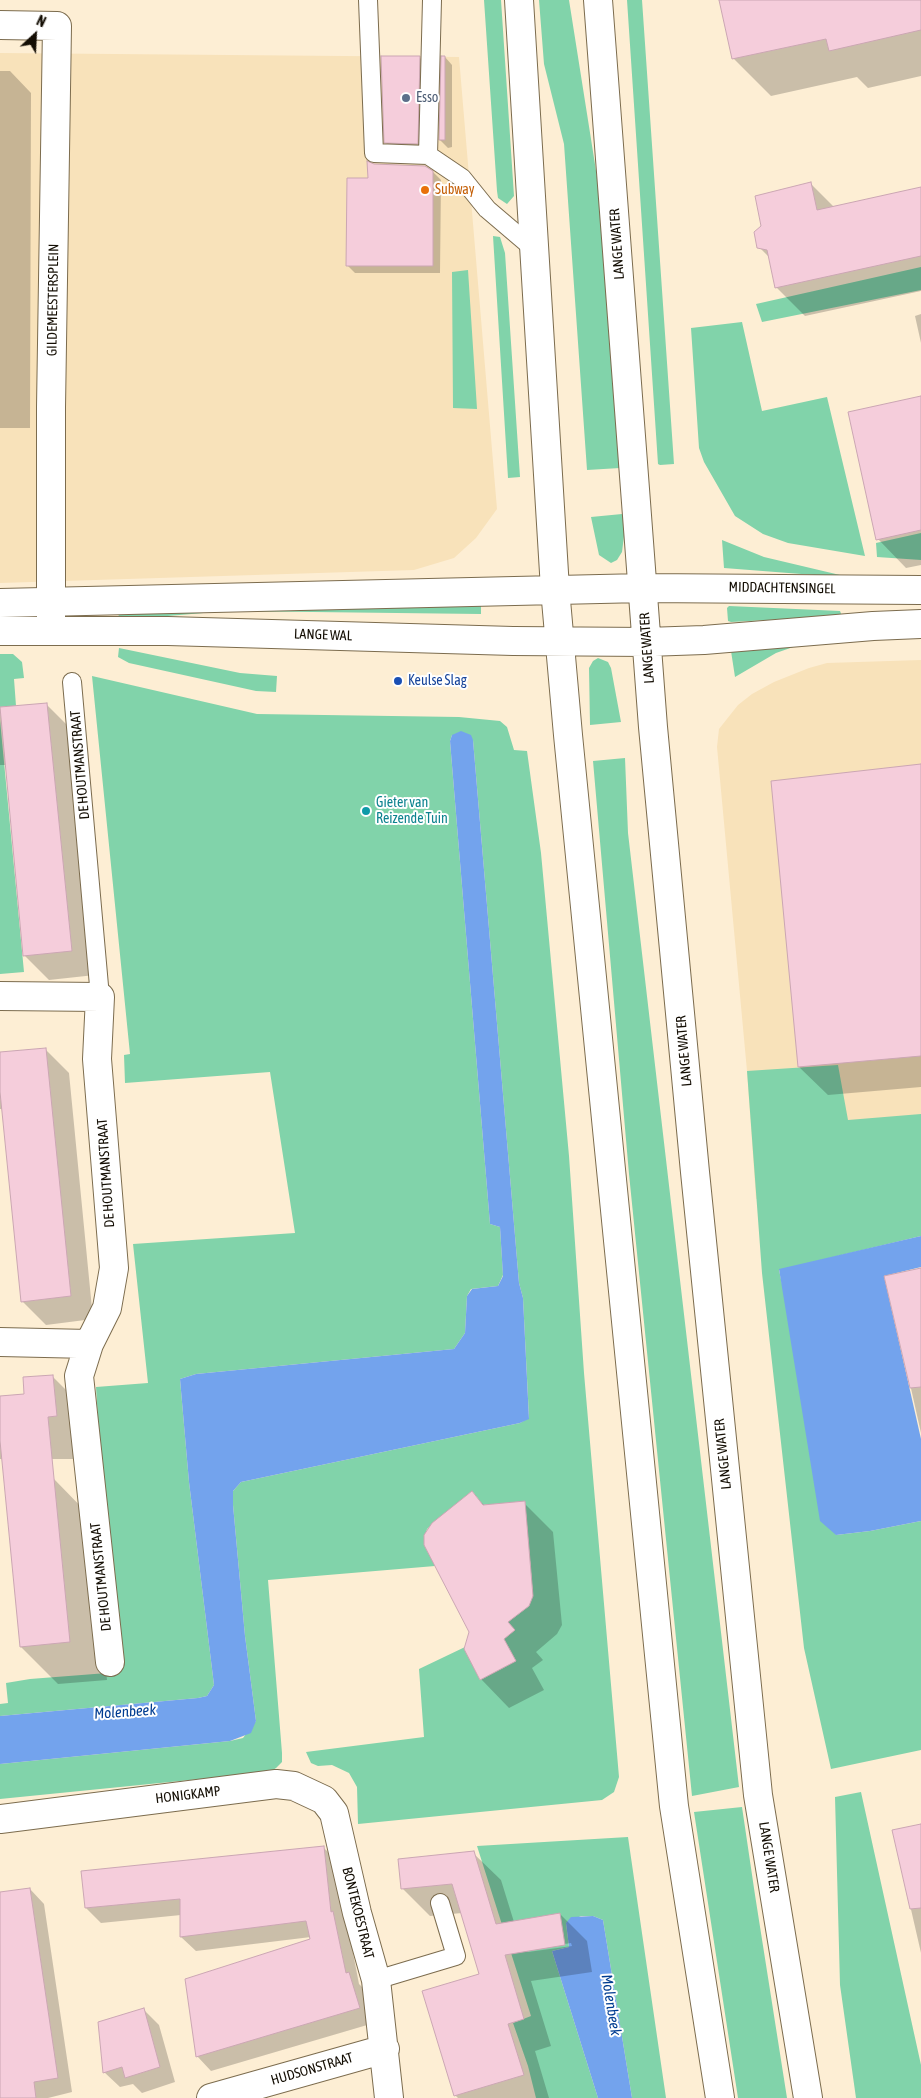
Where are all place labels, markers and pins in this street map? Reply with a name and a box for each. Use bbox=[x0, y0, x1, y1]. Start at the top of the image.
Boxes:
place label: Esso bbox=[416, 90, 438, 106]
marker: Esso bbox=[400, 92, 412, 104]
place label: Subway bbox=[435, 182, 475, 198]
marker: Subway bbox=[419, 184, 431, 196]
place label: Keulse Slag bbox=[408, 673, 467, 689]
marker: Keulse Slag bbox=[392, 675, 404, 687]
place label: Gieter van Reizende Tuin bbox=[376, 795, 448, 828]
marker: Gieter van Reizende Tuin bbox=[360, 805, 372, 817]

